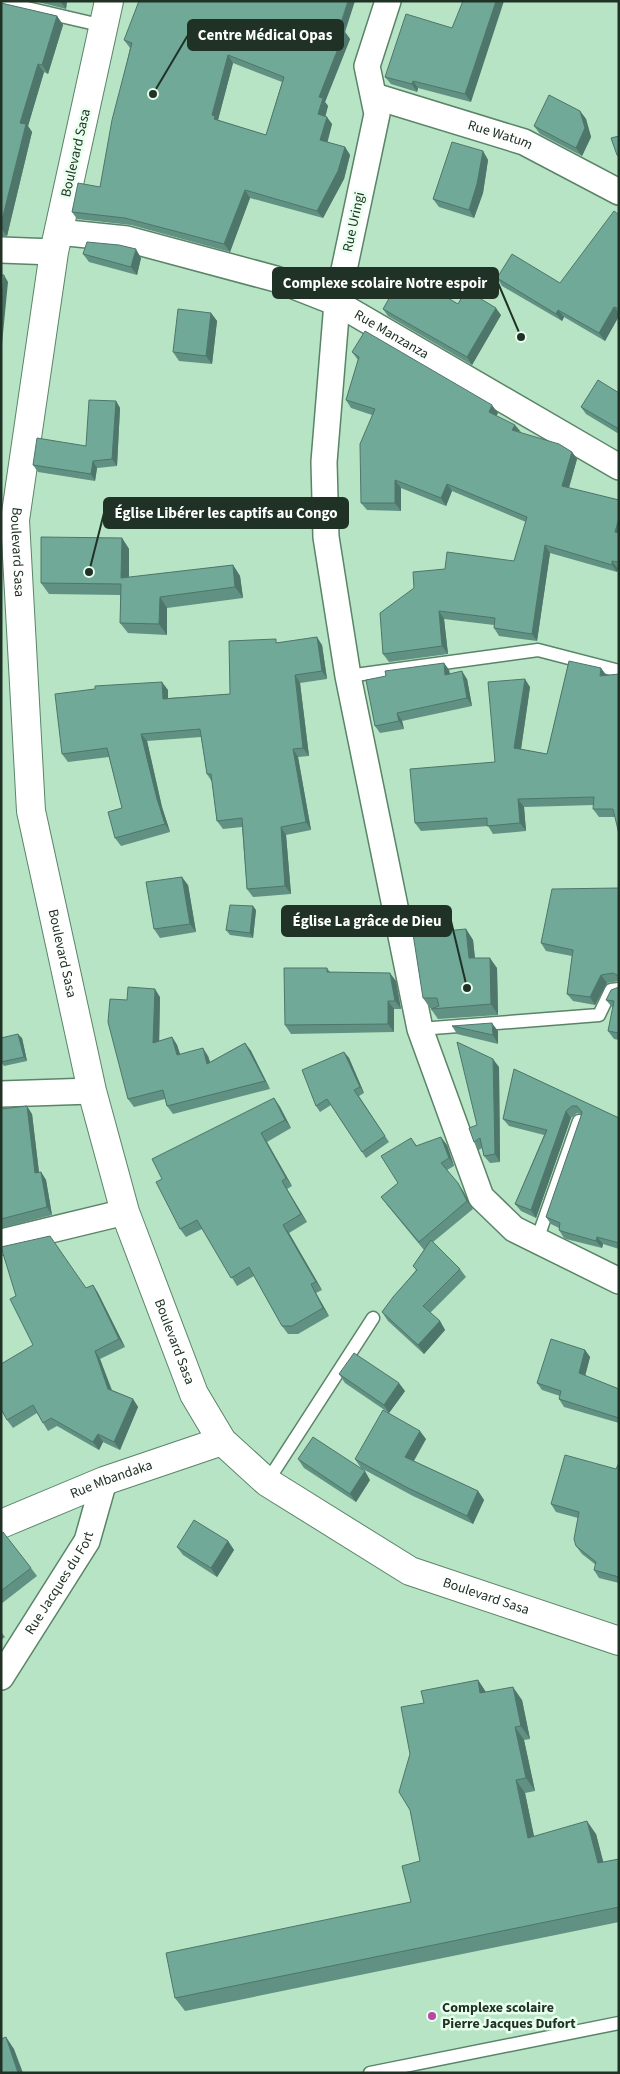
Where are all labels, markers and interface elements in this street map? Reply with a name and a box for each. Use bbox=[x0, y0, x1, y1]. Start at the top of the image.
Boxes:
callout: Centre Médical Opas bbox=[188, 20, 343, 50]
text: Centre Médical Opas bbox=[198, 25, 333, 46]
street label: Boulevard Sasa bbox=[56, 107, 96, 199]
street label: Rue Watum bbox=[465, 115, 536, 155]
street label: Rue Uringi bbox=[338, 190, 370, 254]
callout: Complexe scolaire Notre espoir bbox=[273, 268, 498, 298]
text: Complexe scolaire Notre espoir bbox=[283, 273, 487, 294]
street label: Rue Manzanza bbox=[350, 305, 432, 364]
callout: Église Libérer les captifs au Congo bbox=[104, 498, 348, 528]
text: Église Libérer les captifs au Congo bbox=[114, 503, 338, 524]
street label: Boulevard Sasa bbox=[5, 506, 29, 598]
callout: Église La grâce de Dieu bbox=[282, 906, 451, 936]
street label: Boulevard Sasa bbox=[43, 907, 81, 1000]
text: Église La grâce de Dieu bbox=[293, 911, 441, 932]
street label: Boulevard Sasa bbox=[149, 1296, 200, 1387]
street label: Rue Mbandaka bbox=[67, 1455, 155, 1504]
street label: Rue Jacques du Fort bbox=[20, 1529, 99, 1639]
street label: Boulevard Sasa bbox=[440, 1573, 532, 1620]
place label: Complexe scolaire Pierre Jacques Dufort bbox=[442, 1998, 576, 2034]
marker: Complexe scolaire Pierre Jacques Dufort bbox=[426, 2010, 438, 2022]

